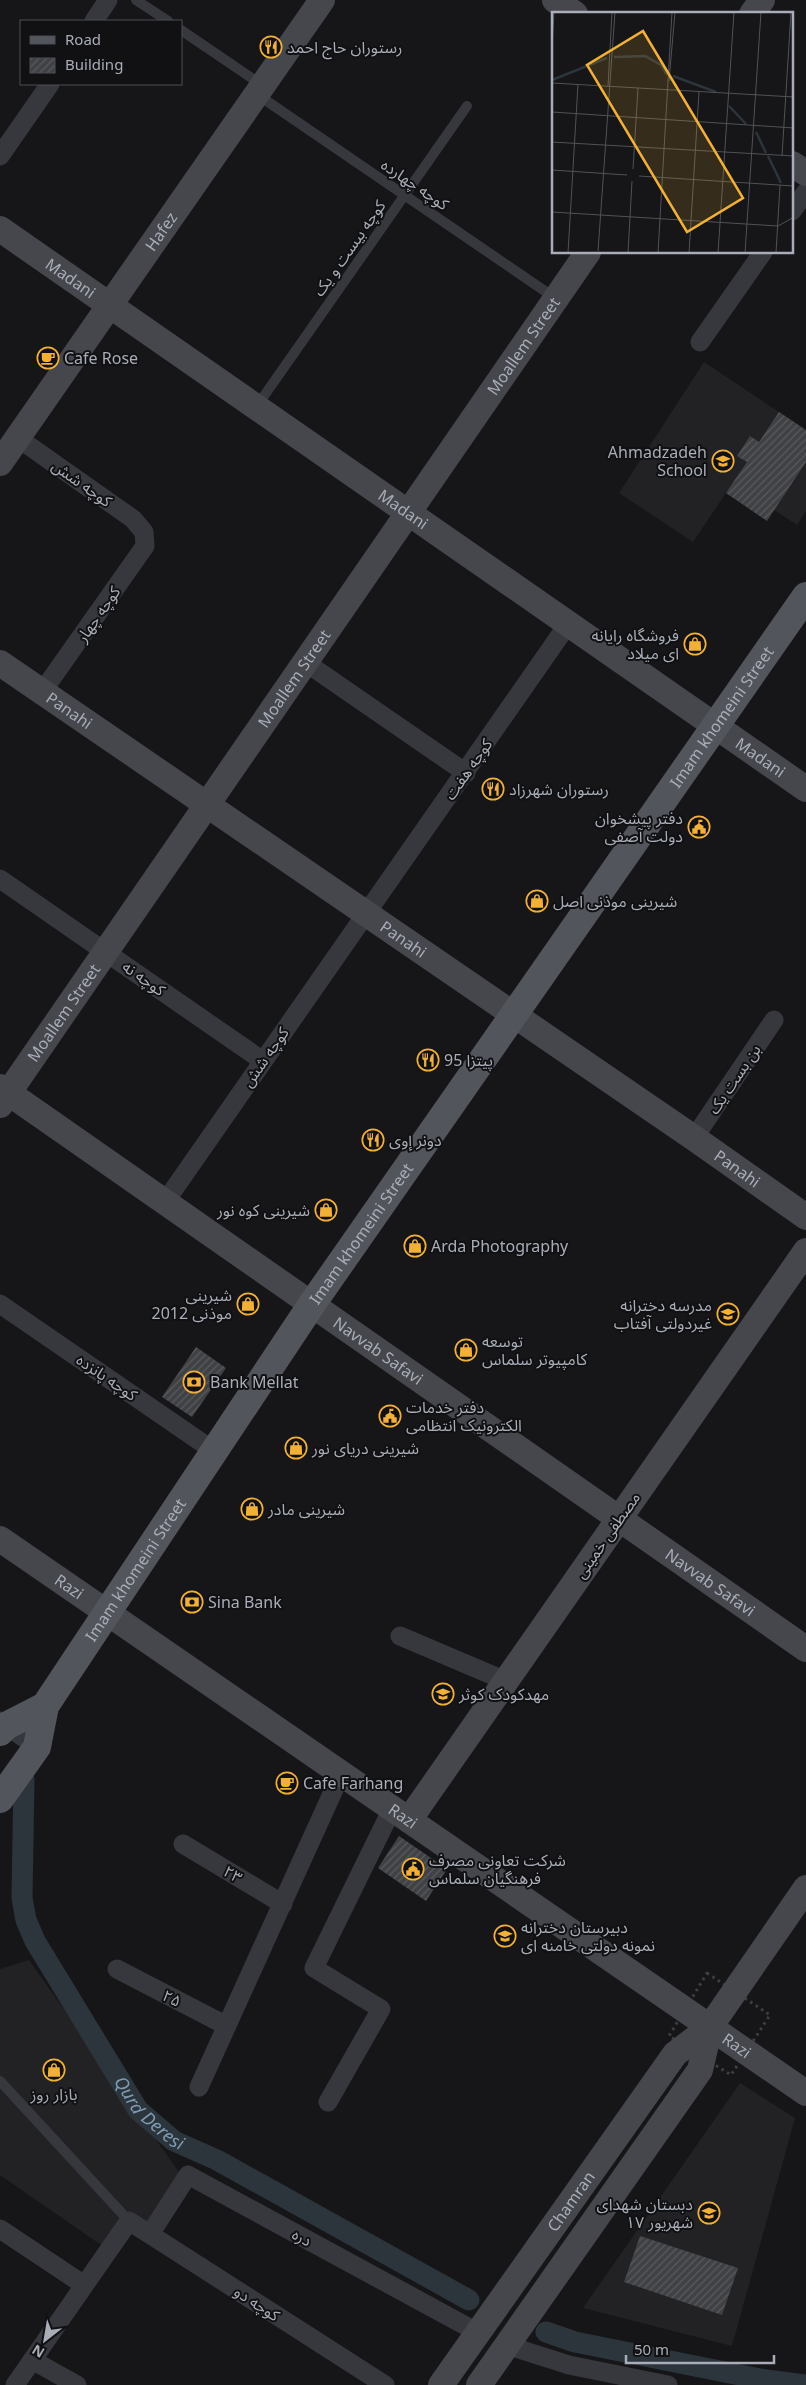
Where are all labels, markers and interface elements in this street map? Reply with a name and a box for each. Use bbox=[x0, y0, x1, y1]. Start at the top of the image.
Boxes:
inset map bbox=[552, 12, 794, 254]
legend bbox=[20, 20, 182, 85]
text: Road bbox=[65, 29, 101, 49]
restaurant icon: رستوران حاج احمد bbox=[259, 35, 283, 59]
place label: رستوران حاج احمد bbox=[287, 36, 402, 60]
text: Building bbox=[65, 54, 123, 74]
street label: کوچه چهارده bbox=[377, 153, 453, 215]
street label: کوچه بیست و یک bbox=[308, 195, 391, 301]
street label: Hafez bbox=[140, 208, 182, 255]
street label: Madani bbox=[41, 253, 100, 303]
street label: Moallem Street bbox=[482, 292, 565, 399]
cafe icon: Cafe Rose bbox=[36, 346, 60, 370]
place label: Cafe Rose bbox=[64, 347, 138, 369]
place label: Ahmadzadeh School bbox=[608, 441, 707, 481]
school or university icon: Ahmadzadeh School bbox=[711, 449, 735, 473]
street label: کوچه شش bbox=[48, 454, 117, 512]
street label: Madani bbox=[374, 484, 433, 534]
street label: کوچه چهار bbox=[70, 581, 126, 647]
place label: فروشگاه رایانه ای میلاد bbox=[592, 624, 679, 664]
street label: Moallem Street bbox=[252, 625, 336, 732]
shop icon: فروشگاه رایانه ای میلاد bbox=[683, 632, 707, 656]
street label: Imam khomeini Street bbox=[665, 642, 779, 792]
street label: Panahi bbox=[42, 687, 97, 734]
street label: Madani bbox=[731, 732, 790, 782]
street label: کوچه هفت bbox=[439, 734, 497, 804]
restaurant icon: رستوران شهرزاد bbox=[481, 777, 505, 801]
place label: رستوران شهرزاد bbox=[509, 778, 609, 800]
place label: دفتر پیشخوان دولت آصفی bbox=[595, 807, 683, 847]
public building icon: دفتر پیشخوان دولت آصفی bbox=[687, 815, 711, 839]
shop icon: شیرینی موذنی اصل bbox=[525, 889, 549, 913]
place label: شیرینی موذنی اصل bbox=[553, 890, 677, 912]
street label: Panahi bbox=[376, 916, 431, 963]
street label: کوچه نه bbox=[118, 955, 170, 1001]
street label: Moallem Street bbox=[22, 959, 105, 1066]
street label: کوچه شش bbox=[236, 1022, 294, 1091]
street label: بن بست یک bbox=[702, 1040, 766, 1118]
restaurant icon: پیتزا 95 bbox=[416, 1048, 440, 1072]
place label: پیتزا 95 bbox=[444, 1049, 493, 1071]
restaurant icon: دونر إوی bbox=[361, 1128, 385, 1152]
place label: دونر إوی bbox=[389, 1129, 442, 1151]
street label: Panahi bbox=[710, 1145, 765, 1192]
street label: Imam khomeini Street bbox=[304, 1158, 418, 1309]
shop icon: شیرینی کوه نور bbox=[314, 1198, 338, 1222]
place label: شیرینی کوه نور bbox=[216, 1199, 310, 1221]
shop icon: Arda Photography bbox=[403, 1234, 427, 1258]
place label: Arda Photography bbox=[431, 1235, 569, 1257]
place label: شیرینی موذنی 2012 bbox=[152, 1284, 232, 1324]
shop icon: شیرینی موذنی 2012 bbox=[236, 1292, 260, 1316]
place label: مدرسه دخترانه غیردولتی آفتاب bbox=[614, 1294, 712, 1334]
school or university icon: مدرسه دخترانه غیردولتی آفتاب bbox=[716, 1302, 740, 1326]
street label: Navvab Safavi bbox=[329, 1312, 428, 1390]
place label: توسعه کامپیوتر سلماس bbox=[482, 1330, 587, 1370]
shop icon: توسعه کامپیوتر سلماس bbox=[454, 1338, 478, 1362]
street label: کوچه پانزده bbox=[72, 1349, 142, 1406]
bank icon: Bank Mellat bbox=[182, 1370, 206, 1394]
place label: Bank Mellat bbox=[210, 1371, 299, 1393]
place label: دفتر خدمات الکترونیک انتظامی bbox=[406, 1396, 522, 1436]
public building icon: دفتر خدمات الکترونیک انتظامی bbox=[378, 1404, 402, 1428]
shop icon: شیرینی دریای نور bbox=[284, 1436, 308, 1460]
place label: شیرینی دریای نور bbox=[311, 1437, 419, 1459]
street label: مصطفی خمینی bbox=[569, 1487, 645, 1583]
street label: Imam khomeini Street bbox=[80, 1494, 191, 1646]
shop icon: شیرینی مادر bbox=[240, 1497, 264, 1521]
place label: شیرینی مادر bbox=[267, 1498, 345, 1520]
street label: Navvab Safavi bbox=[661, 1543, 760, 1621]
street label: Razi bbox=[50, 1569, 88, 1604]
bank icon: Sina Bank bbox=[180, 1590, 204, 1614]
place label: Sina Bank bbox=[208, 1591, 282, 1613]
school or university icon: مهدکودک کوثر bbox=[431, 1682, 455, 1706]
place label: مهدکودک کوثر bbox=[458, 1683, 549, 1705]
cafe icon: Cafe Farhang bbox=[275, 1771, 299, 1795]
place label: Cafe Farhang bbox=[303, 1772, 403, 1794]
street label: Razi bbox=[384, 1798, 422, 1834]
place label: شرکت تعاونی مصرف فرهنگیان سلماس bbox=[429, 1849, 566, 1889]
public building icon: شرکت تعاونی مصرف فرهنگیان سلماس bbox=[401, 1857, 425, 1881]
street label: ۲۳ bbox=[219, 1860, 247, 1888]
place label: دبیرستان دخترانه نمونه دولتی خامنه ای bbox=[521, 1916, 655, 1956]
school or university icon: دبیرستان دخترانه نمونه دولتی خامنه ای bbox=[493, 1924, 517, 1948]
street label: ۲۵ bbox=[159, 1984, 185, 2012]
street label: Razi bbox=[718, 2028, 756, 2063]
shop icon: بازار روز bbox=[42, 2058, 66, 2082]
water label: Qurd Deresi bbox=[109, 2071, 188, 2155]
place label: بازار روز bbox=[29, 2083, 78, 2105]
street label: Chamran bbox=[542, 2167, 600, 2236]
place label: دبستان شهدای ۱۷ شهریور bbox=[597, 2193, 693, 2233]
school or university icon: دبستان شهدای ۱۷ شهریور bbox=[697, 2201, 721, 2225]
street label: دره bbox=[288, 2223, 316, 2251]
street label: کوچه دو bbox=[230, 2280, 284, 2326]
north arrow bbox=[20, 2315, 70, 2365]
scale bar bbox=[626, 2332, 774, 2364]
text: 50 m bbox=[634, 2339, 669, 2359]
text: N bbox=[28, 2340, 48, 2363]

